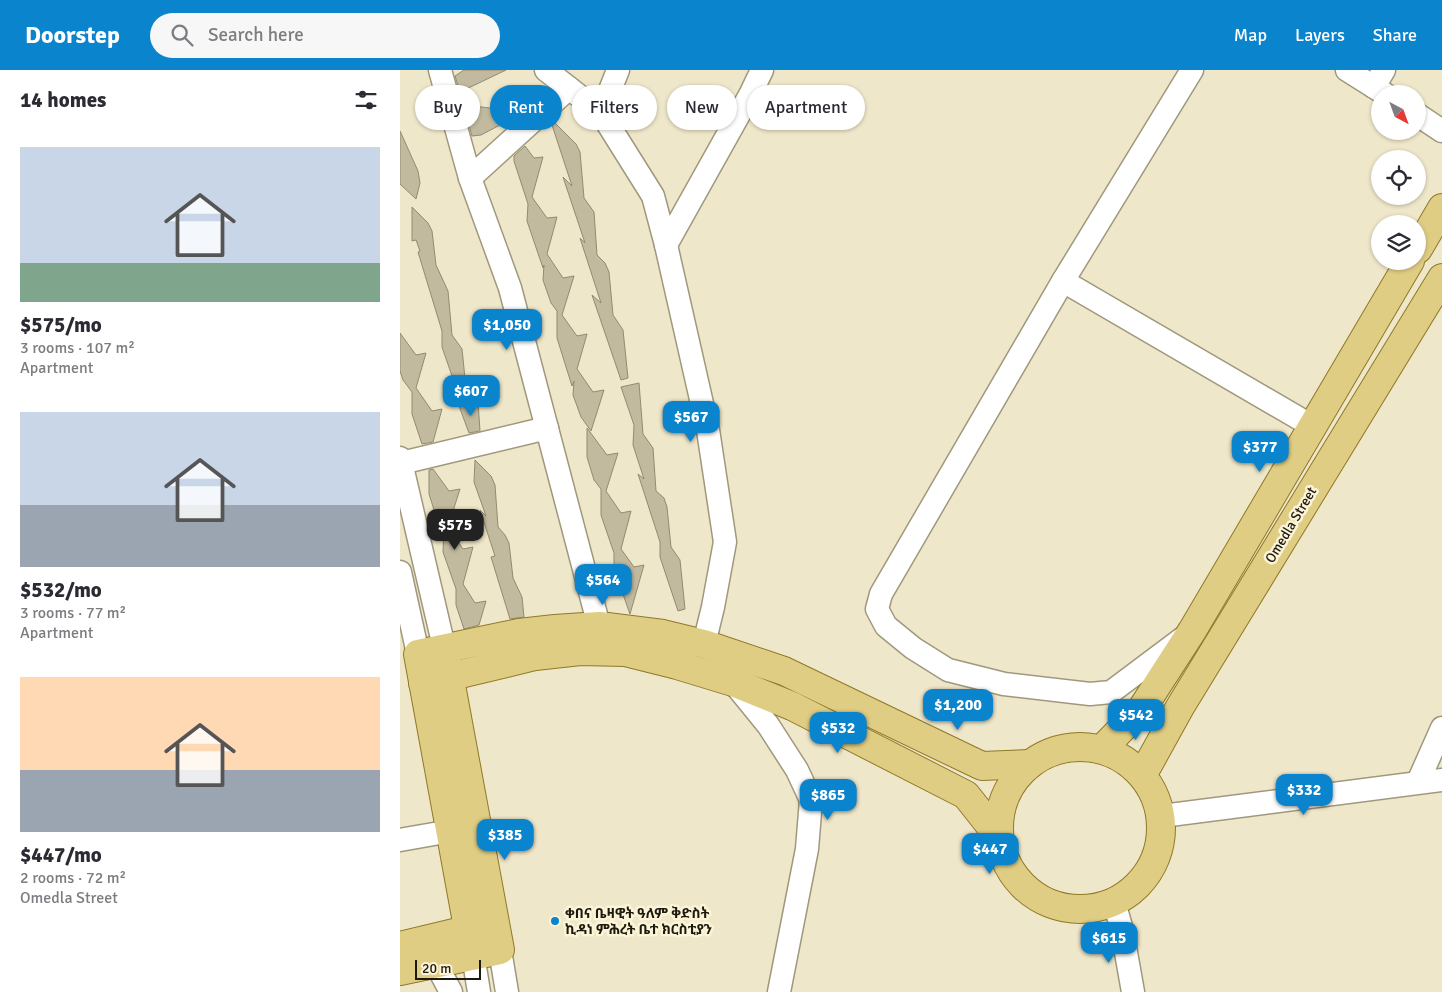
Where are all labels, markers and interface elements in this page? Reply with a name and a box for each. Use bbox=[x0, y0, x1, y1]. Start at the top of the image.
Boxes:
search box bbox=[150, 13, 500, 58]
text: Doorstep bbox=[25, 20, 120, 50]
icon: search bbox=[168, 21, 196, 49]
text: Search here bbox=[208, 23, 304, 47]
text: Map bbox=[1234, 24, 1267, 46]
text: Layers bbox=[1295, 24, 1345, 46]
text: Share bbox=[1373, 24, 1417, 46]
chip: Buy bbox=[415, 85, 480, 130]
chip: Rent bbox=[490, 85, 562, 130]
chip: Filters bbox=[572, 85, 657, 130]
chip: New bbox=[667, 85, 737, 130]
chip: Apartment bbox=[747, 85, 865, 130]
north arrow bbox=[1371, 85, 1426, 140]
map controls bbox=[1371, 85, 1426, 270]
icon: filters bbox=[352, 86, 380, 114]
text: 14 homes bbox=[20, 87, 106, 113]
button: locate bbox=[1371, 150, 1426, 205]
icon: home bbox=[155, 180, 245, 270]
button: layers bbox=[1371, 215, 1426, 270]
pin: $1,050 bbox=[466, 308, 548, 351]
text: $575/mo bbox=[20, 312, 102, 338]
text: $1,050 bbox=[483, 315, 531, 335]
text: 3 rooms · 107 m² bbox=[20, 338, 135, 358]
text: Apartment bbox=[20, 358, 93, 378]
pin: $607 bbox=[441, 374, 501, 417]
text: $607 bbox=[454, 381, 488, 401]
pin: $567 bbox=[661, 400, 721, 443]
text: $567 bbox=[674, 407, 708, 427]
pin: $377 bbox=[1230, 430, 1290, 473]
text: $377 bbox=[1243, 437, 1277, 457]
icon: home bbox=[155, 445, 245, 535]
street label: Omedla Street bbox=[1262, 484, 1320, 566]
pin: $575 bbox=[425, 508, 485, 551]
text: $575 bbox=[438, 515, 472, 535]
pin: $564 bbox=[573, 564, 633, 606]
text: $564 bbox=[586, 570, 620, 590]
text: $532/mo bbox=[20, 577, 102, 603]
text: 3 rooms · 77 m² bbox=[20, 603, 126, 623]
text: Apartment bbox=[20, 623, 93, 643]
pin: $1,200 bbox=[917, 688, 999, 731]
text: $1,200 bbox=[934, 695, 982, 715]
pin: $542 bbox=[1106, 698, 1166, 741]
text: $542 bbox=[1119, 705, 1153, 725]
icon: home bbox=[155, 710, 245, 800]
pin: $532 bbox=[808, 712, 868, 754]
text: $532 bbox=[821, 718, 855, 738]
pin: $332 bbox=[1274, 774, 1334, 816]
pin: $865 bbox=[798, 778, 858, 821]
text: $332 bbox=[1287, 780, 1321, 800]
text: $865 bbox=[811, 785, 845, 805]
pin: $385 bbox=[475, 818, 535, 861]
text: $385 bbox=[488, 825, 522, 845]
pin: $447 bbox=[960, 832, 1020, 875]
text: $447 bbox=[973, 839, 1007, 859]
text: $447/mo bbox=[20, 842, 102, 868]
text: 2 rooms · 72 m² bbox=[20, 868, 126, 888]
text: Omedla Street bbox=[20, 888, 118, 908]
place label: ቀበና ቤዛዊት ዓለም ቅድስት ኪዳነ ምሕረት ቤተ ክርስቲያን bbox=[565, 905, 712, 938]
marker: ቀበና ቤዛዊት ዓለም ቅድስት ኪዳነ ምሕረት ቤተ ክርስቲያን bbox=[549, 915, 561, 927]
pin: $615 bbox=[1079, 922, 1139, 964]
text: $615 bbox=[1092, 928, 1126, 948]
scale bar bbox=[415, 957, 481, 980]
text: 20 m bbox=[422, 960, 451, 977]

